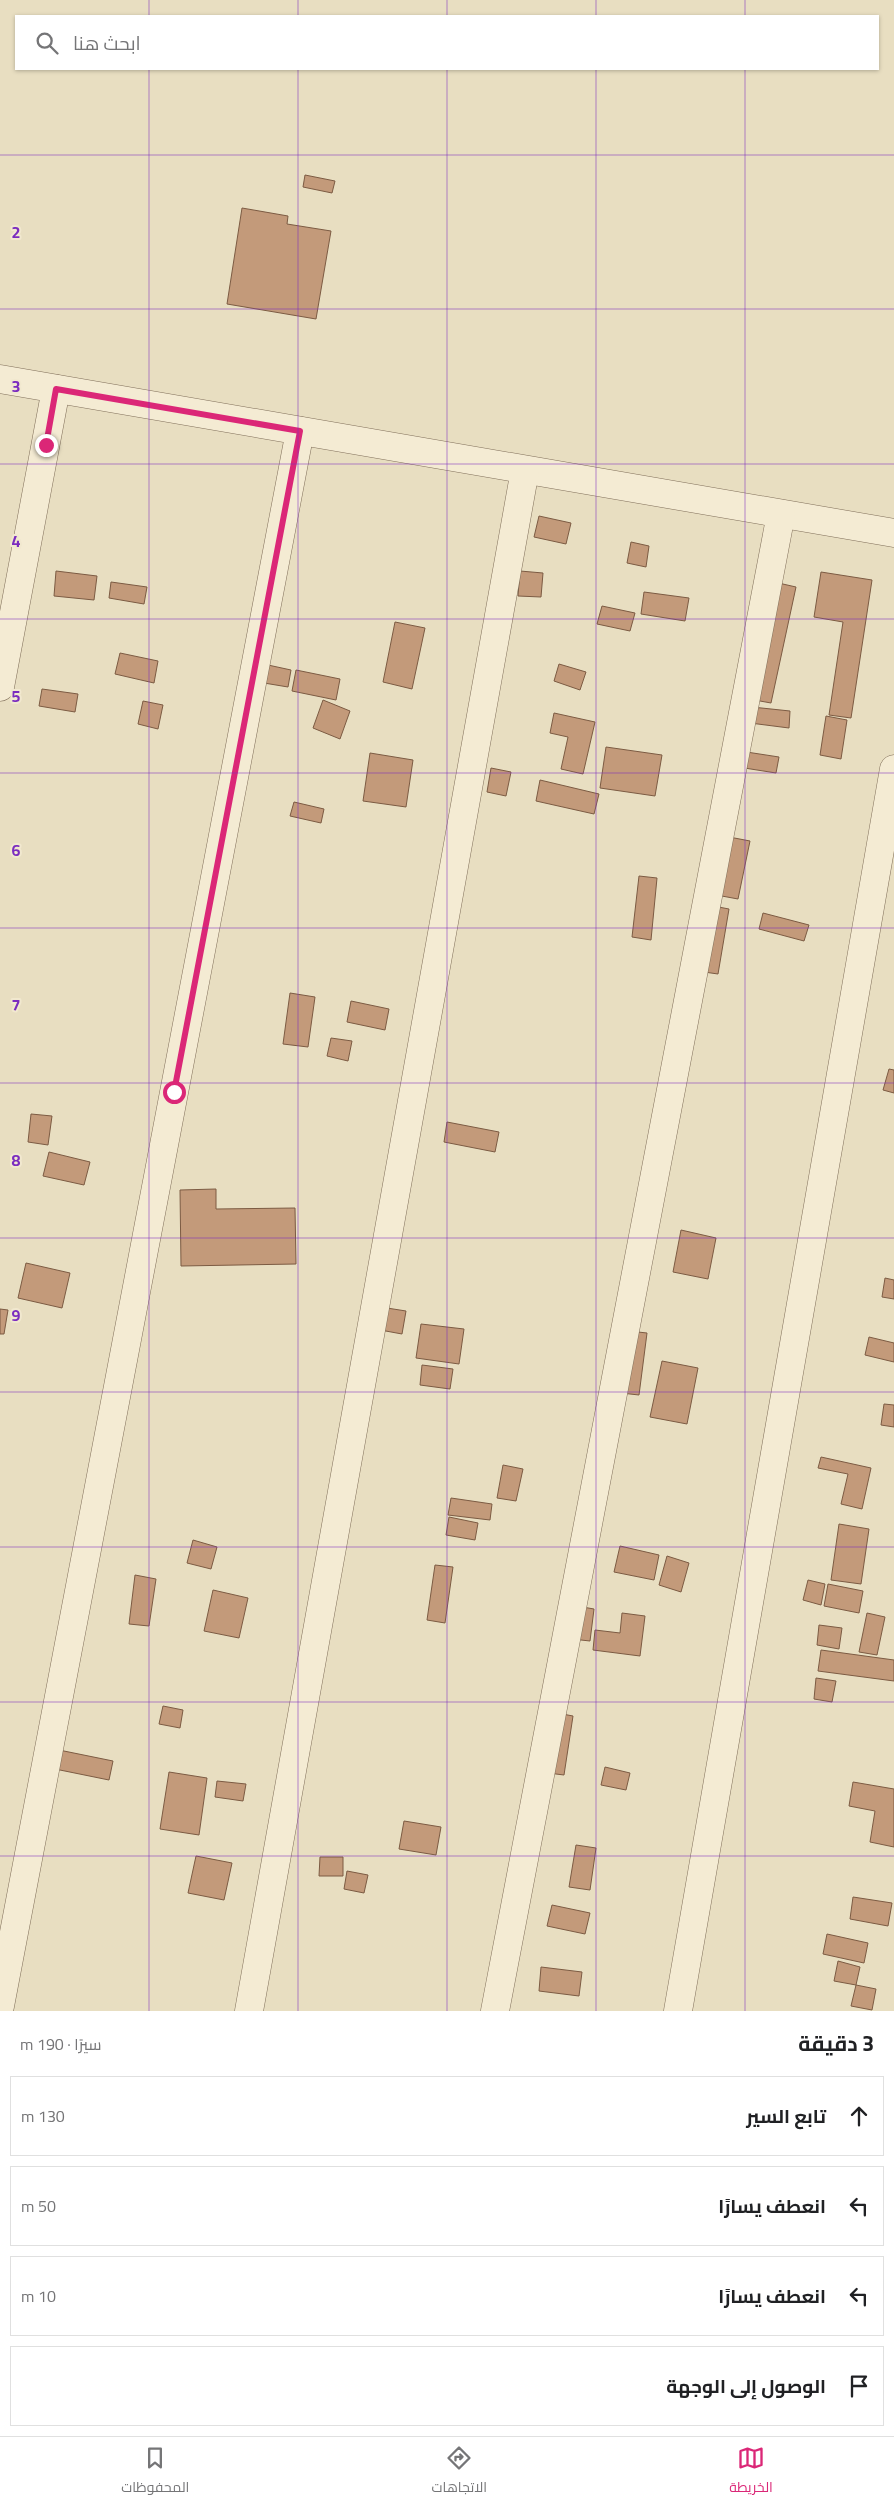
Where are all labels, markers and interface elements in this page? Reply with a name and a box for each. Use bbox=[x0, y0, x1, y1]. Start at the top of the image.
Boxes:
search box bbox=[15, 15, 879, 70]
text: ابحث هنا bbox=[73, 25, 141, 61]
icon: search bbox=[33, 29, 61, 57]
text: 2 bbox=[12, 217, 20, 247]
text: 3 bbox=[12, 371, 21, 401]
route end bbox=[35, 434, 58, 457]
text: 4 bbox=[12, 526, 21, 556]
text: 5 bbox=[12, 681, 21, 711]
text: 6 bbox=[12, 835, 21, 865]
text: 7 bbox=[12, 990, 20, 1020]
route start bbox=[163, 1081, 186, 1104]
text: 8 bbox=[12, 1145, 21, 1175]
text: 9 bbox=[12, 1300, 21, 1330]
text: 3 دقيقة bbox=[798, 2024, 874, 2063]
text: سيرًا · 190 m bbox=[20, 2029, 101, 2059]
text: تابع السير bbox=[746, 2098, 826, 2134]
text: 130 m bbox=[21, 2101, 65, 2131]
icon: ahead bbox=[845, 2102, 873, 2130]
text: انعطف يسارًا bbox=[718, 2188, 826, 2224]
text: 50 m bbox=[21, 2191, 56, 2221]
icon: left bbox=[845, 2192, 873, 2220]
text: انعطف يسارًا bbox=[718, 2278, 826, 2314]
text: 10 m bbox=[21, 2281, 56, 2311]
icon: left bbox=[845, 2282, 873, 2310]
text: الوصول إلى الوجهة bbox=[666, 2368, 826, 2404]
icon: arrive bbox=[845, 2372, 873, 2400]
tab: المحفوظات bbox=[121, 2444, 189, 2500]
tab: الاتجاهات bbox=[432, 2444, 487, 2500]
tab: الخريطة bbox=[729, 2444, 773, 2500]

